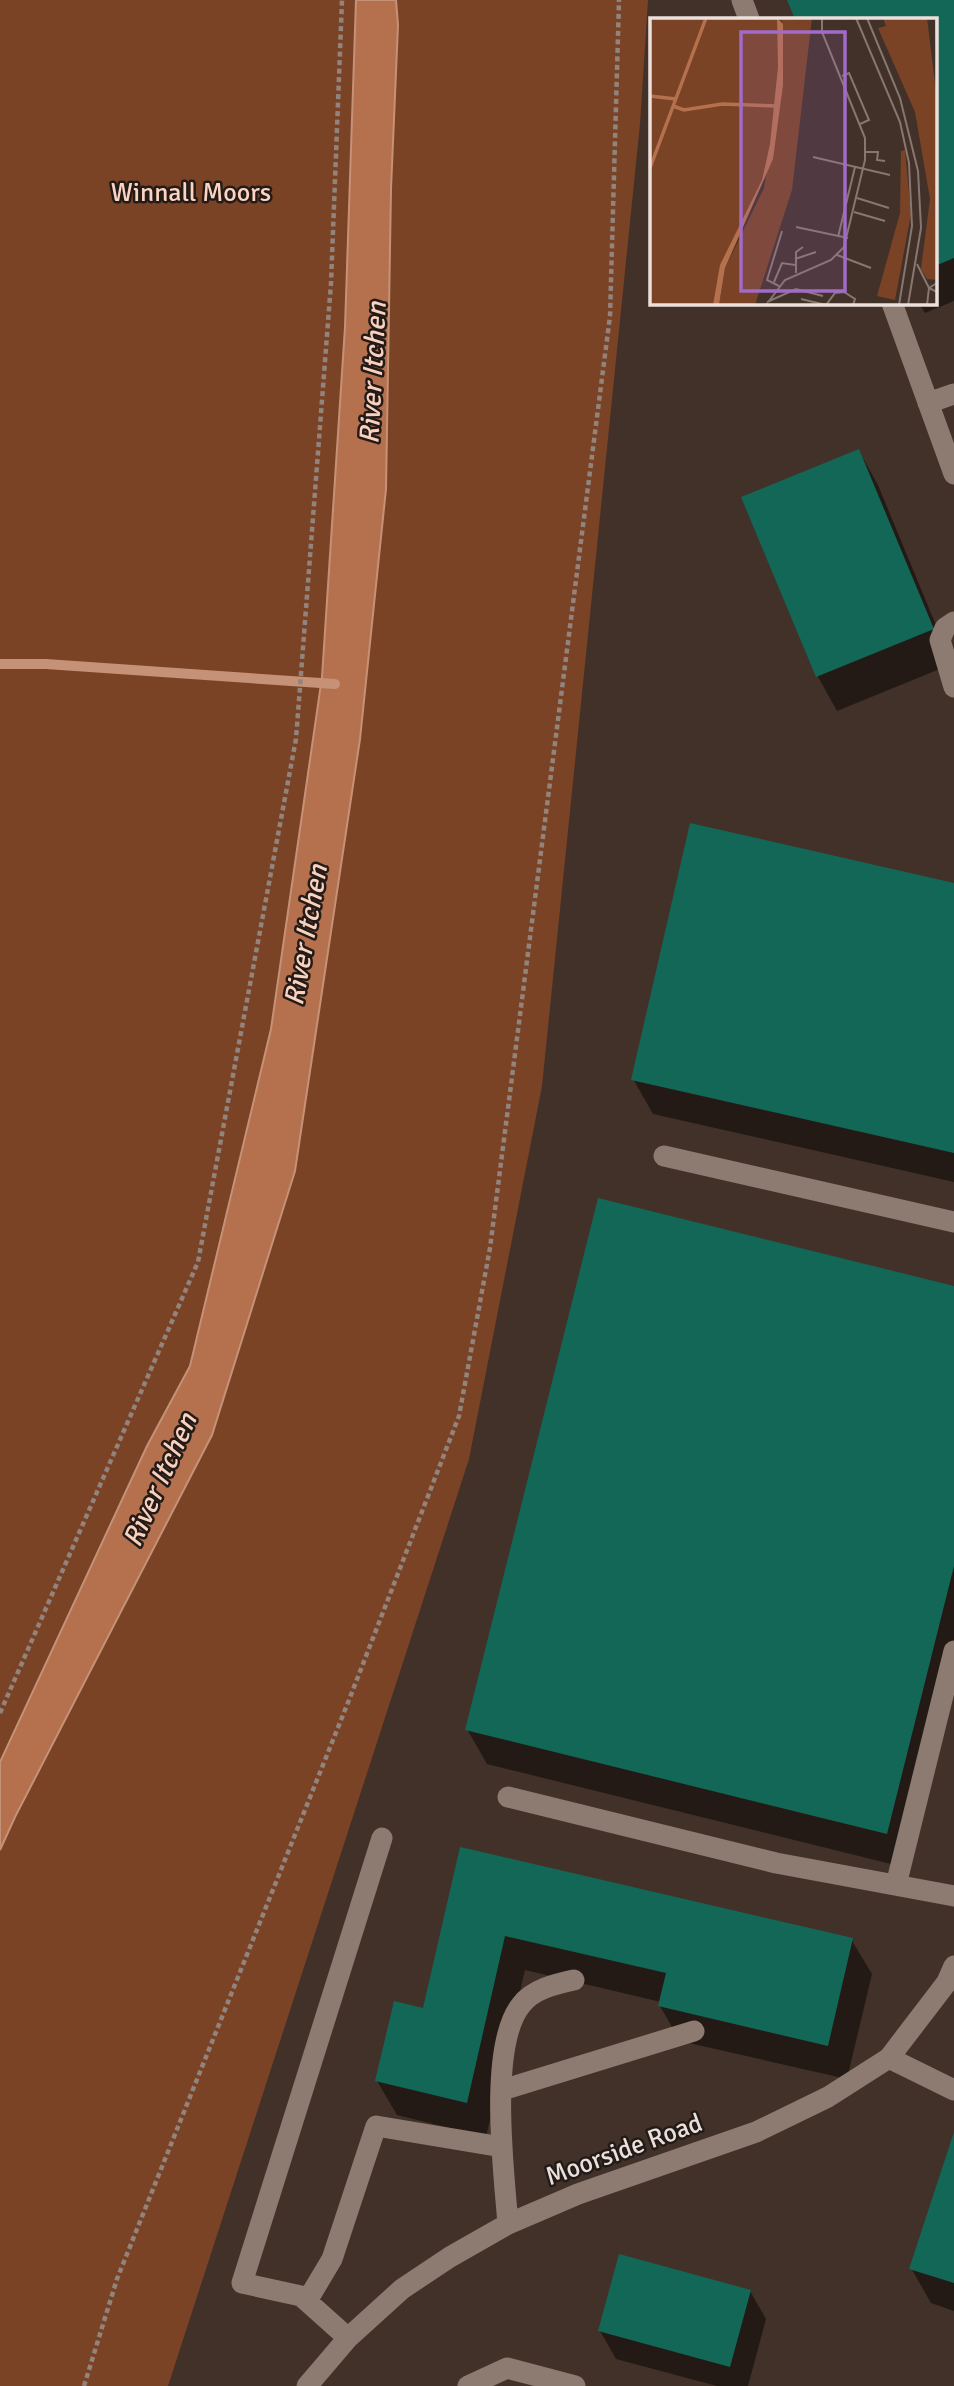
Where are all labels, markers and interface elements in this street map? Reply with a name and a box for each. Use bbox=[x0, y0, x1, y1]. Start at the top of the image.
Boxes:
inset map bbox=[650, 18, 936, 304]
park label: Winnall Moors bbox=[111, 177, 271, 209]
water label: River Itchen bbox=[352, 300, 394, 445]
water label: River Itchen bbox=[277, 861, 335, 1008]
water label: River Itchen bbox=[115, 1407, 205, 1552]
street label: Moorside Road bbox=[541, 2107, 707, 2193]

